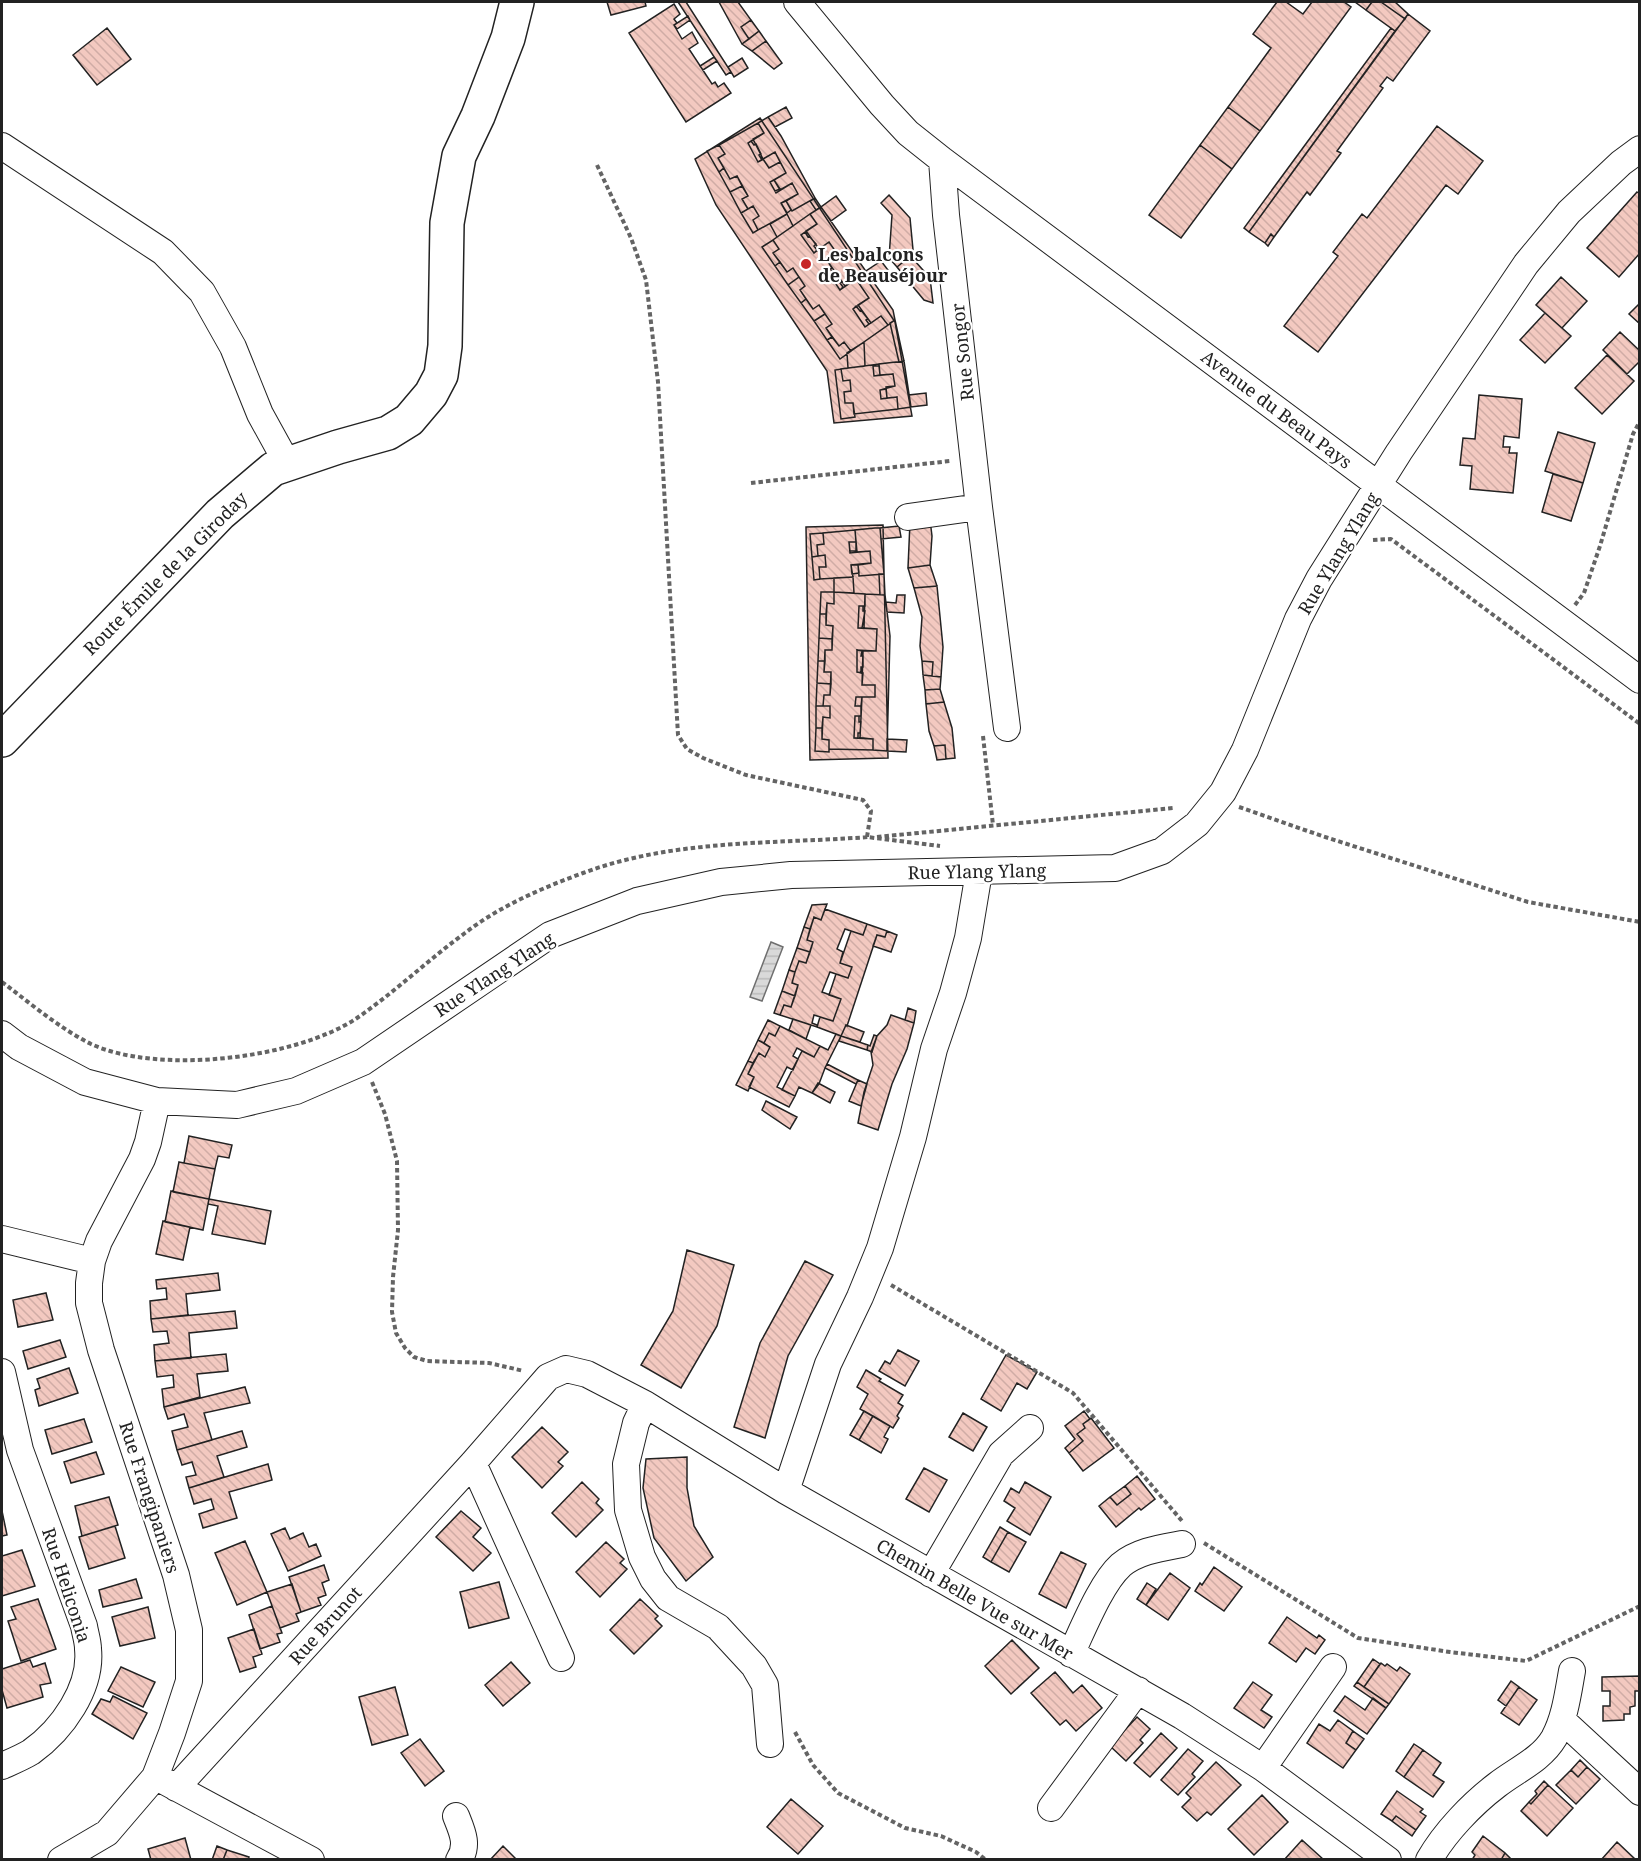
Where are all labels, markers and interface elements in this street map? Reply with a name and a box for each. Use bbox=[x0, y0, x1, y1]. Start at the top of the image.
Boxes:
place label: Les balcons de Beauséjour bbox=[818, 242, 948, 287]
marker: Les balcons de Beauséjour bbox=[799, 257, 813, 271]
street label: Rue Songor bbox=[945, 302, 979, 402]
street label: Avenue du Beau Pays bbox=[1197, 344, 1357, 474]
street label: Route Émile de la Giroday bbox=[78, 485, 253, 660]
street label: Rue Ylang Ylang bbox=[1292, 487, 1384, 619]
street label: Rue Ylang Ylang bbox=[907, 858, 1047, 884]
street label: Rue Ylang Ylang bbox=[429, 926, 559, 1022]
street label: Rue Frangipaniers bbox=[114, 1418, 186, 1576]
street label: Rue Heliconia bbox=[37, 1524, 97, 1646]
street label: Chemin Belle Vue sur Mer bbox=[872, 1533, 1078, 1666]
street label: Rue Brunot bbox=[283, 1581, 367, 1669]

